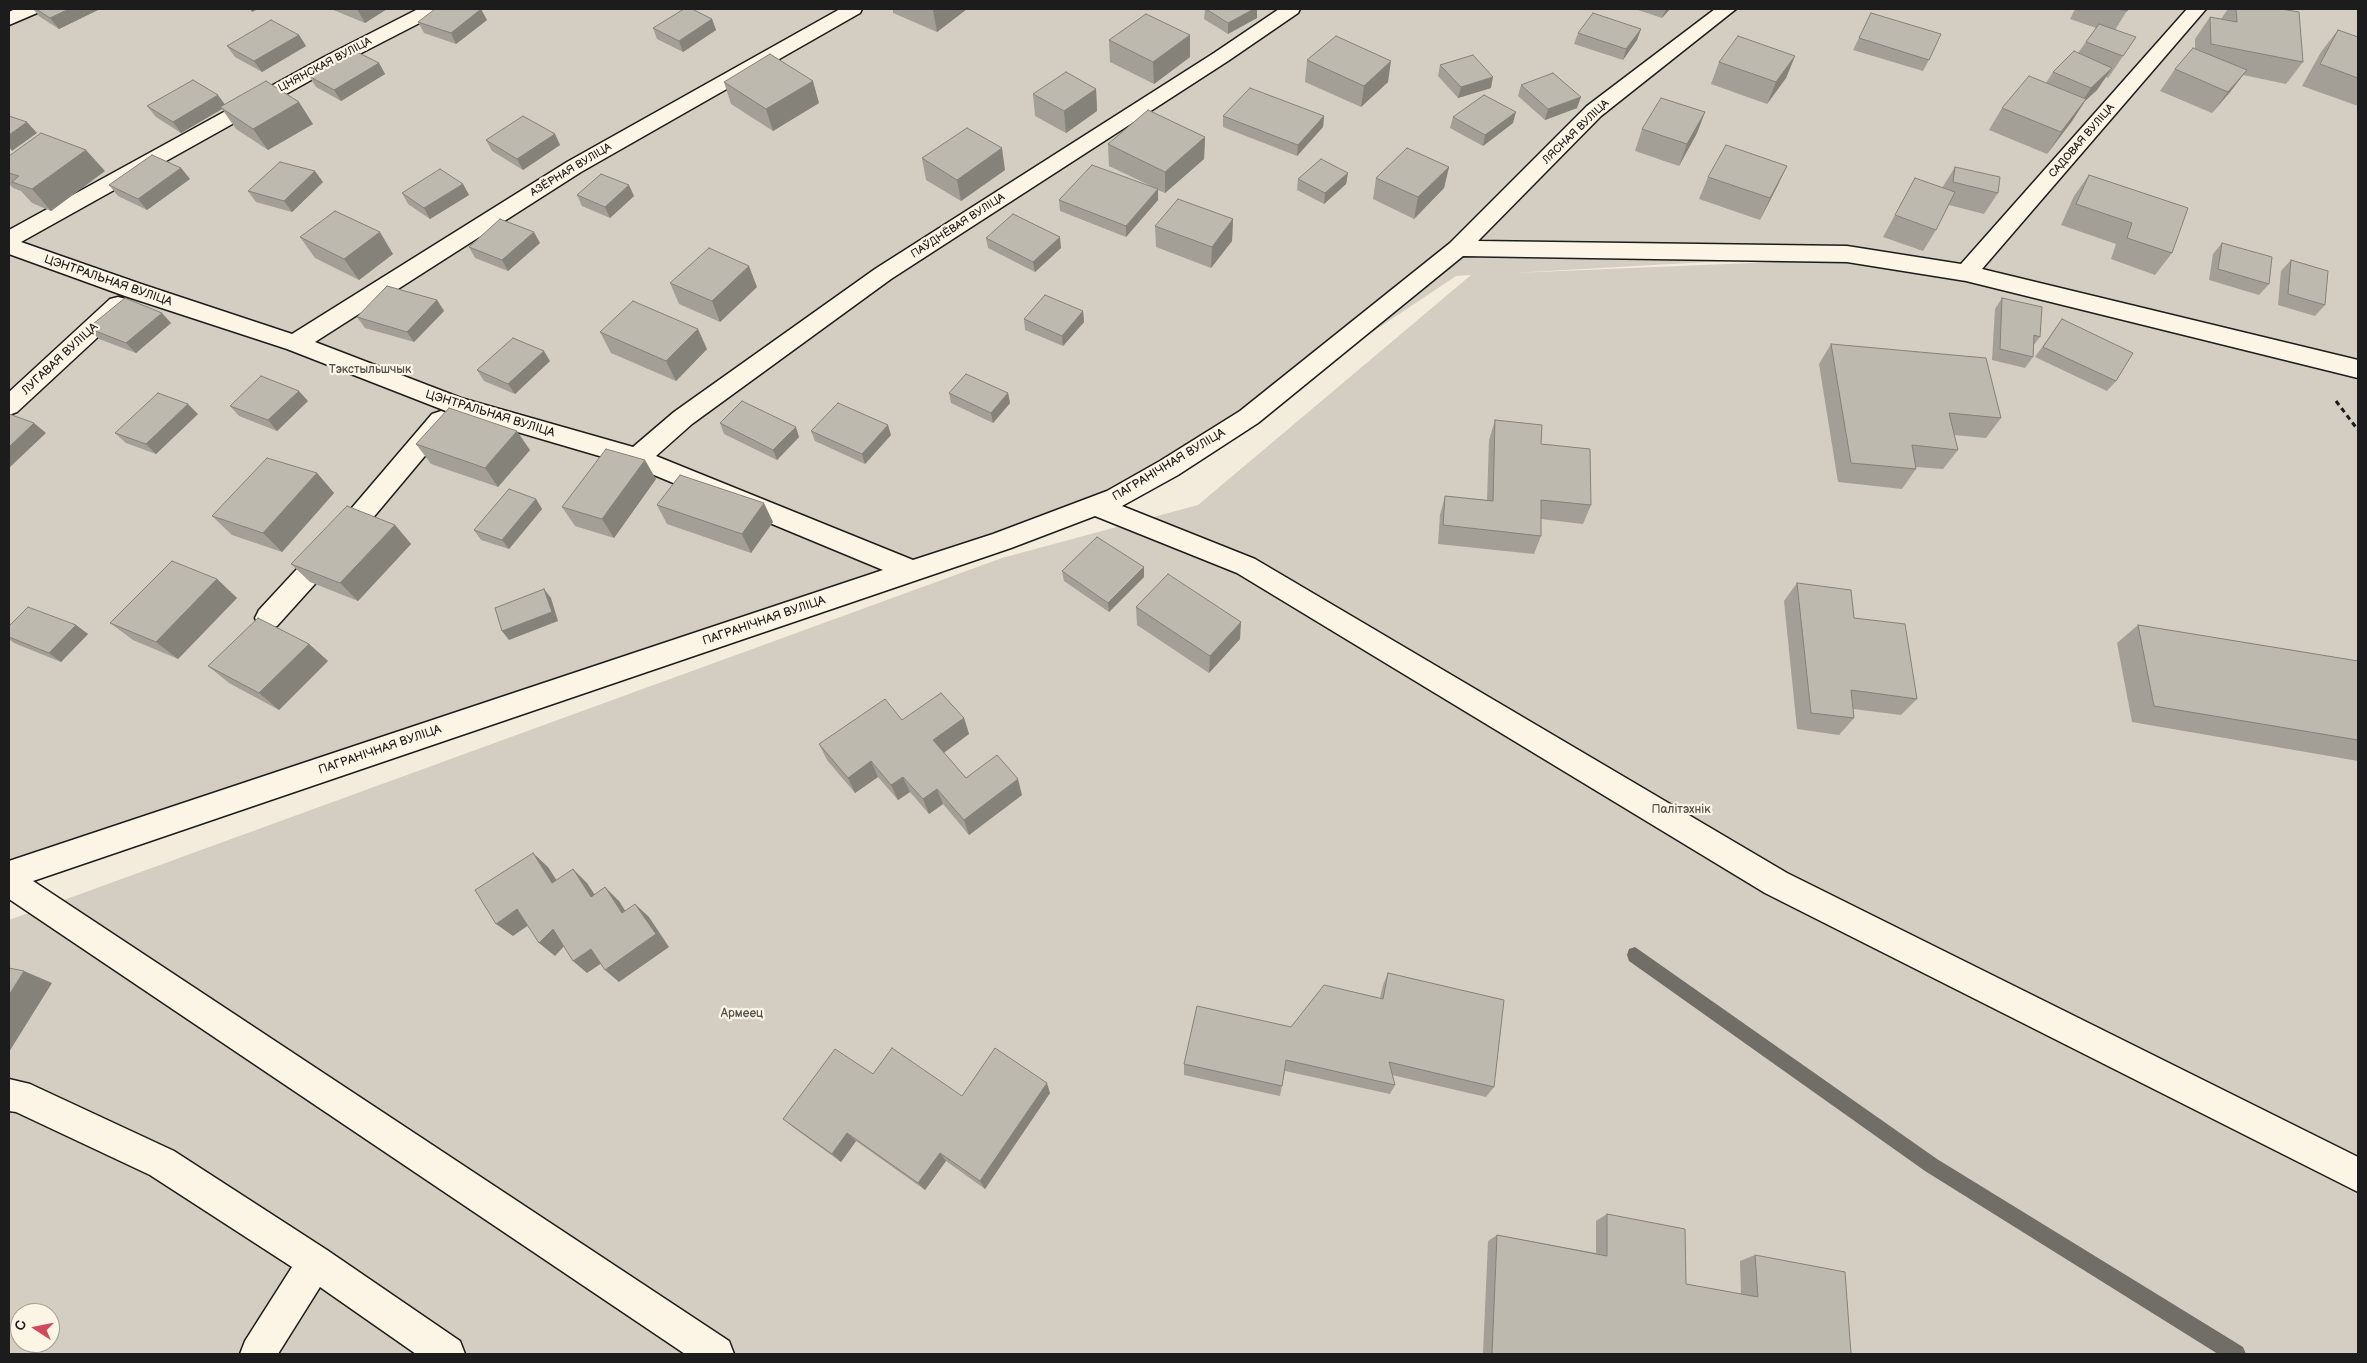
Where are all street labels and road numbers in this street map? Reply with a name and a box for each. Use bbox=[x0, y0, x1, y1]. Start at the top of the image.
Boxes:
street label: ЦНЯНСКАЯ ВУЛІЦА bbox=[276, 35, 374, 95]
street label: ЛЯСНАЯ ВУЛІЦА bbox=[1540, 97, 1612, 167]
street label: САДОВАЯ ВУЛІЦА bbox=[2046, 101, 2118, 181]
street label: АЗЁРНАЯ ВУЛІЦА bbox=[528, 141, 614, 199]
street label: ПАЎДНЁВАЯ ВУЛІЦА bbox=[909, 191, 1007, 261]
street label: ЦЭНТРАЛЬНАЯ ВУЛІЦА bbox=[42, 252, 174, 310]
street label: ЛУГАВАЯ ВУЛІЦА bbox=[19, 320, 101, 398]
street label: ЦЭНТРАЛЬНАЯ ВУЛІЦА bbox=[424, 387, 556, 441]
street label: ПАГРАНІЧНАЯ ВУЛІЦА bbox=[1110, 426, 1228, 504]
street label: ПАГРАНІЧНАЯ ВУЛІЦА bbox=[701, 593, 827, 649]
street label: ПАГРАНІЧНАЯ ВУЛІЦА bbox=[317, 722, 443, 778]

